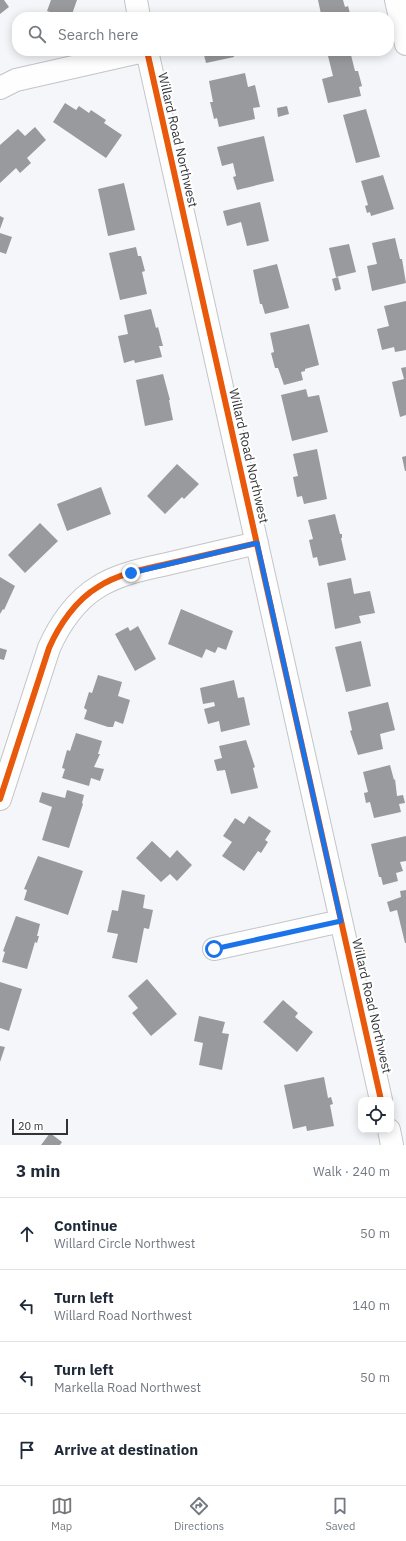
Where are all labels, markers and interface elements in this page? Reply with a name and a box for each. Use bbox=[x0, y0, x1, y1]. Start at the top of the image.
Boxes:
search box bbox=[12, 12, 394, 56]
icon: search bbox=[26, 23, 48, 45]
text: Search here bbox=[58, 25, 138, 44]
street label: Willard Road Northwest bbox=[154, 71, 202, 209]
street label: Willard Road Northwest bbox=[225, 387, 273, 525]
route end bbox=[122, 564, 140, 582]
street label: Willard Road Northwest bbox=[348, 937, 396, 1075]
route start bbox=[205, 940, 223, 958]
map controls bbox=[358, 1097, 394, 1133]
button: locate bbox=[358, 1097, 394, 1133]
scale bar bbox=[12, 1117, 68, 1136]
text: 20 m bbox=[18, 1119, 43, 1133]
text: 3 min bbox=[16, 1160, 60, 1182]
text: Walk · 240 m bbox=[313, 1163, 390, 1180]
text: Continue bbox=[54, 1216, 118, 1235]
icon: ahead bbox=[16, 1223, 38, 1245]
text: 50 m bbox=[360, 1225, 390, 1242]
text: Willard Circle Northwest bbox=[54, 1235, 195, 1252]
text: Turn left bbox=[54, 1288, 114, 1307]
icon: left bbox=[16, 1295, 38, 1317]
text: 140 m bbox=[352, 1297, 390, 1314]
text: Willard Road Northwest bbox=[54, 1307, 192, 1324]
text: Turn left bbox=[54, 1360, 114, 1379]
icon: left bbox=[16, 1367, 38, 1389]
text: 50 m bbox=[360, 1369, 390, 1386]
text: Markella Road Northwest bbox=[54, 1379, 201, 1396]
icon: arrive bbox=[16, 1439, 38, 1461]
text: Arrive at destination bbox=[54, 1440, 198, 1459]
tab: Map bbox=[51, 1495, 73, 1533]
tab: Directions bbox=[174, 1495, 224, 1533]
tab: Saved bbox=[325, 1495, 355, 1533]

